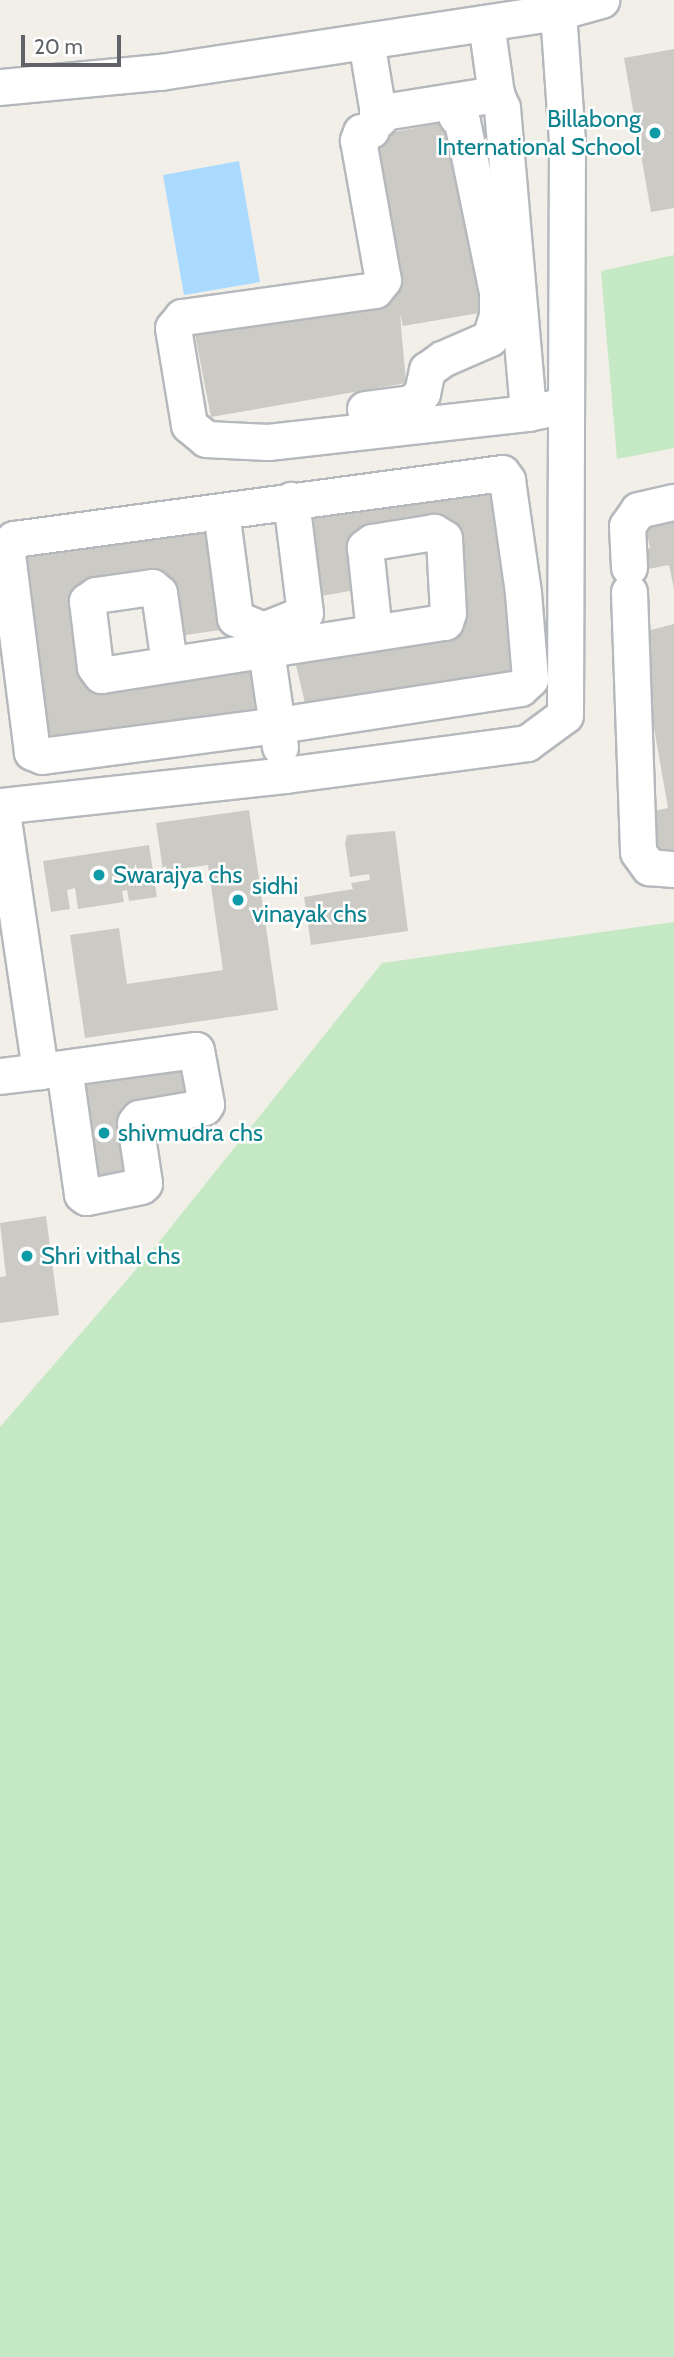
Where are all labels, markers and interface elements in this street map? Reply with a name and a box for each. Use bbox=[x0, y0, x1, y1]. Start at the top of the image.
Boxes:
scale bar bbox=[24, 21, 124, 65]
text: 20 m bbox=[34, 34, 83, 59]
place label: Billabong International School bbox=[437, 105, 641, 161]
marker: Billabong International School bbox=[647, 125, 663, 141]
place label: Swarajya chs bbox=[113, 861, 242, 889]
marker: Swarajya chs bbox=[91, 867, 107, 883]
place label: sidhi vinayak chs bbox=[252, 872, 367, 928]
marker: sidhi vinayak chs bbox=[230, 892, 246, 908]
place label: shivmudra chs bbox=[118, 1119, 263, 1147]
marker: shivmudra chs bbox=[96, 1125, 112, 1141]
place label: Shri vithal chs bbox=[41, 1242, 180, 1270]
marker: Shri vithal chs bbox=[19, 1248, 35, 1264]

